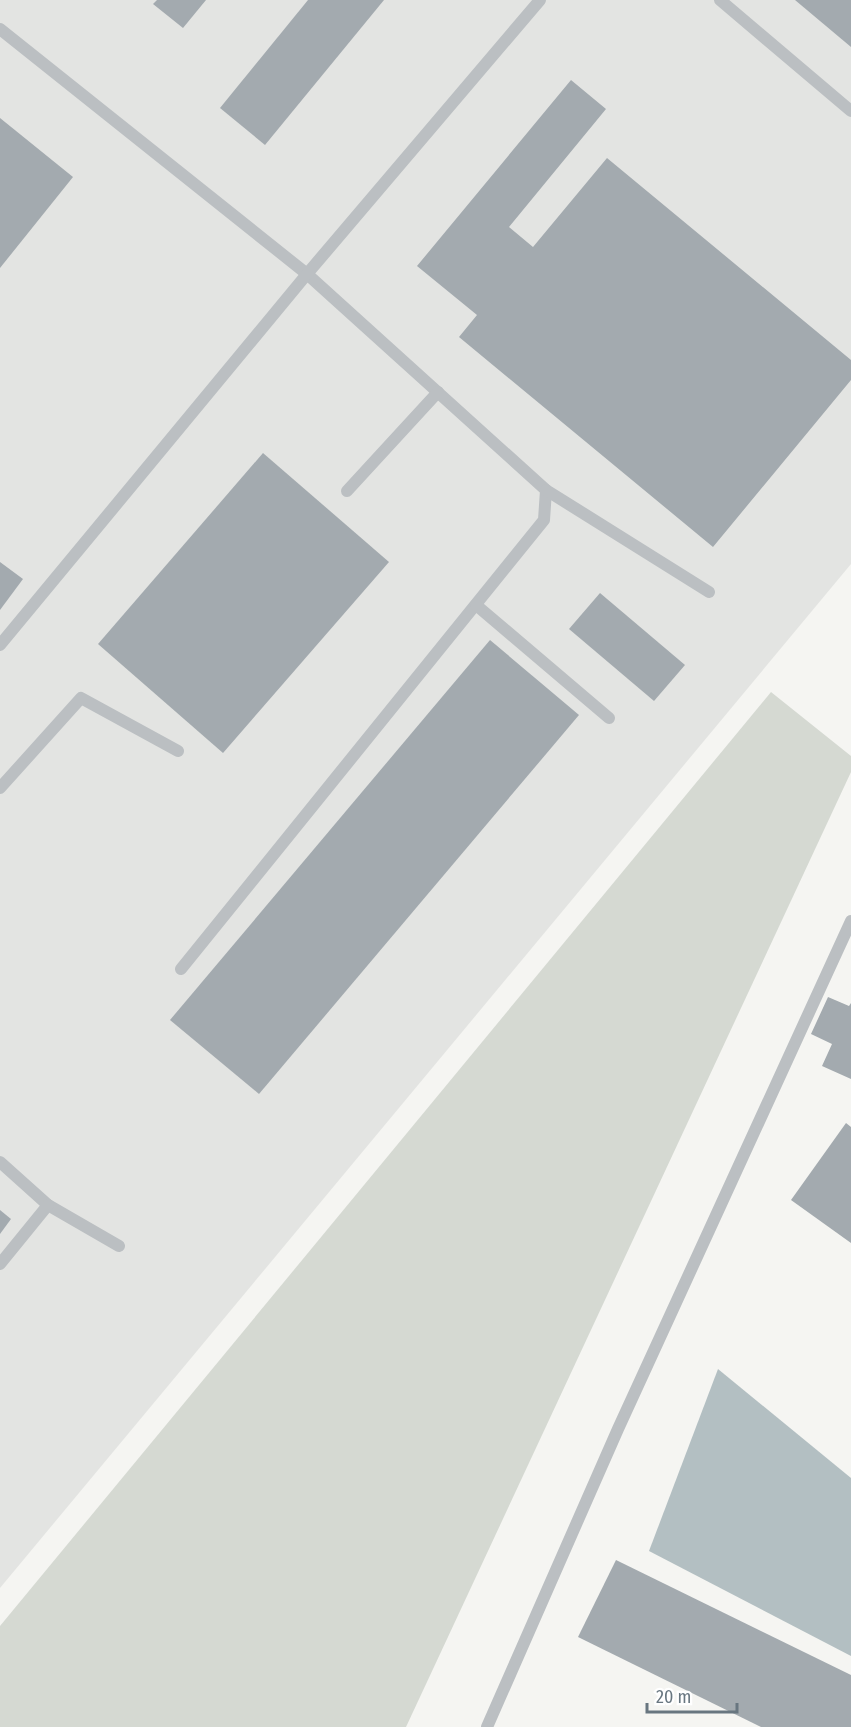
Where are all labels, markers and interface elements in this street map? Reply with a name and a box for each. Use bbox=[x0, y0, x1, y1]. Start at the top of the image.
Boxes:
scale bar bbox=[647, 1676, 737, 1714]
text: 20 m bbox=[656, 1686, 691, 1708]

